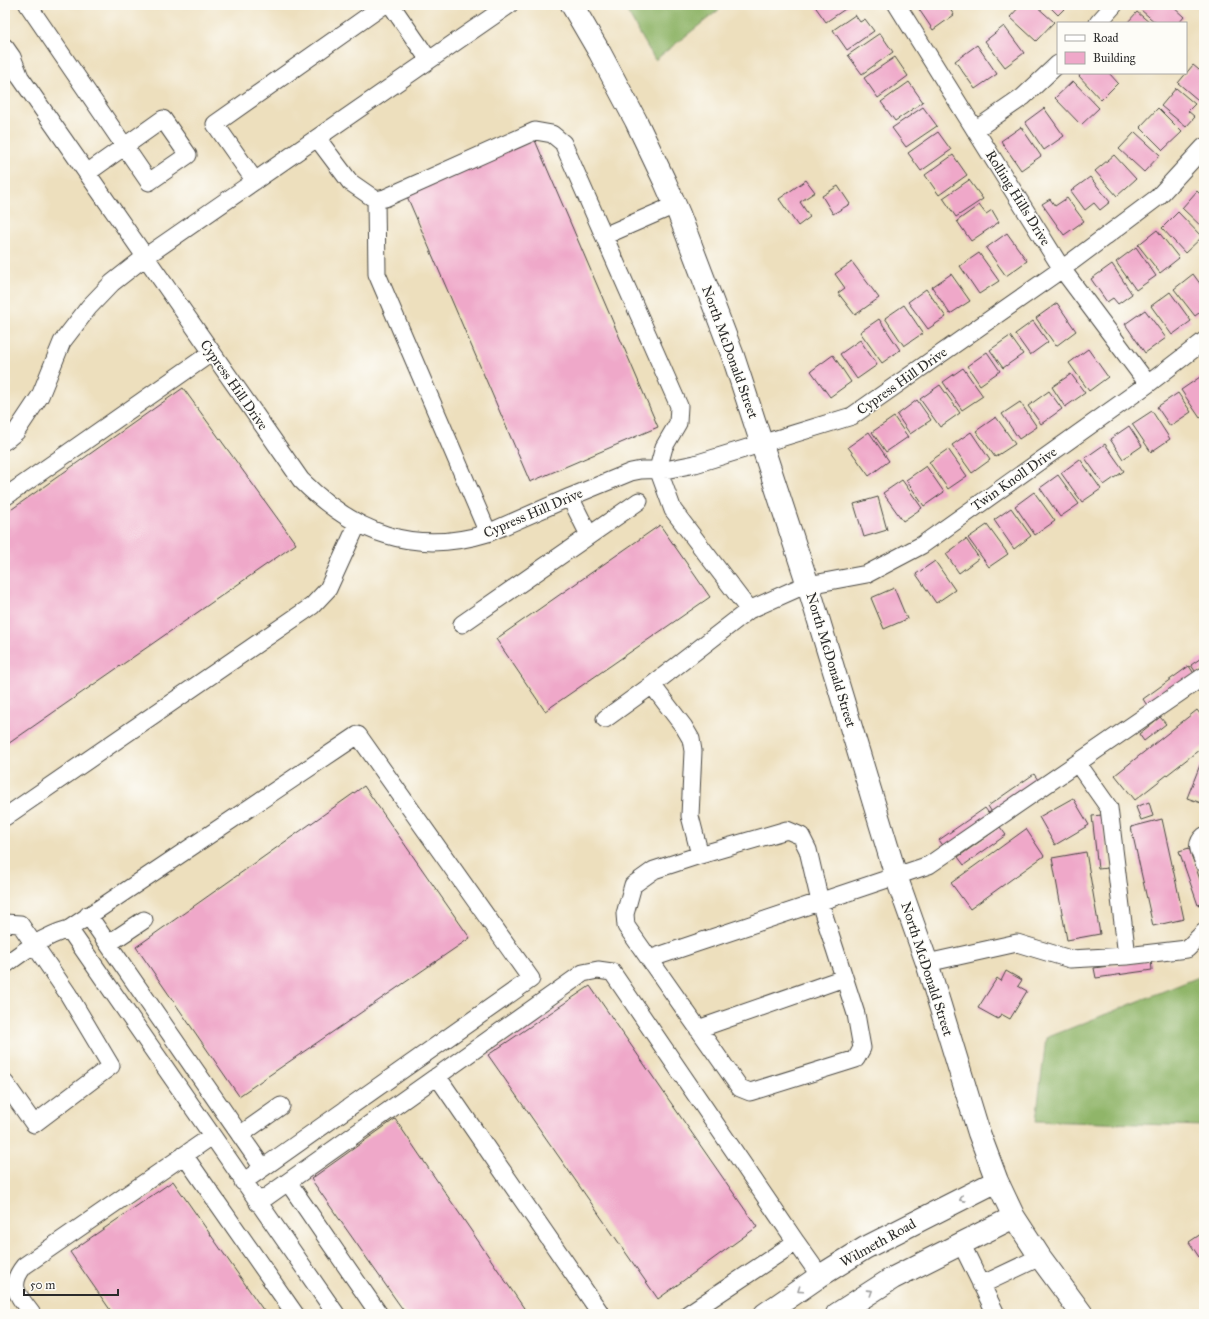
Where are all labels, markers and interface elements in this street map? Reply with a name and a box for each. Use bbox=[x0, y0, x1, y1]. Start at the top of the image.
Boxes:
legend bbox=[1057, 22, 1187, 74]
text: Road bbox=[1093, 31, 1119, 45]
text: Building bbox=[1093, 51, 1136, 66]
street label: Rolling Hills Drive bbox=[982, 147, 1054, 249]
street label: North McDonald Street bbox=[698, 283, 762, 421]
street label: Cypress Hill Drive bbox=[197, 337, 272, 434]
street label: Cypress Hill Drive bbox=[854, 343, 951, 418]
street label: Twin Knoll Drive bbox=[968, 443, 1060, 515]
street label: Cypress Hill Drive bbox=[481, 484, 585, 542]
street label: North McDonald Street bbox=[802, 590, 860, 730]
street label: North McDonald Street bbox=[897, 900, 957, 1038]
one-way arrow bbox=[959, 1194, 967, 1202]
street label: Wilmeth Road bbox=[837, 1215, 919, 1271]
scale bar bbox=[24, 1271, 118, 1297]
text: 50 m bbox=[30, 1278, 55, 1292]
one-way arrow bbox=[798, 1285, 805, 1292]
one-way arrow bbox=[865, 1290, 872, 1297]

